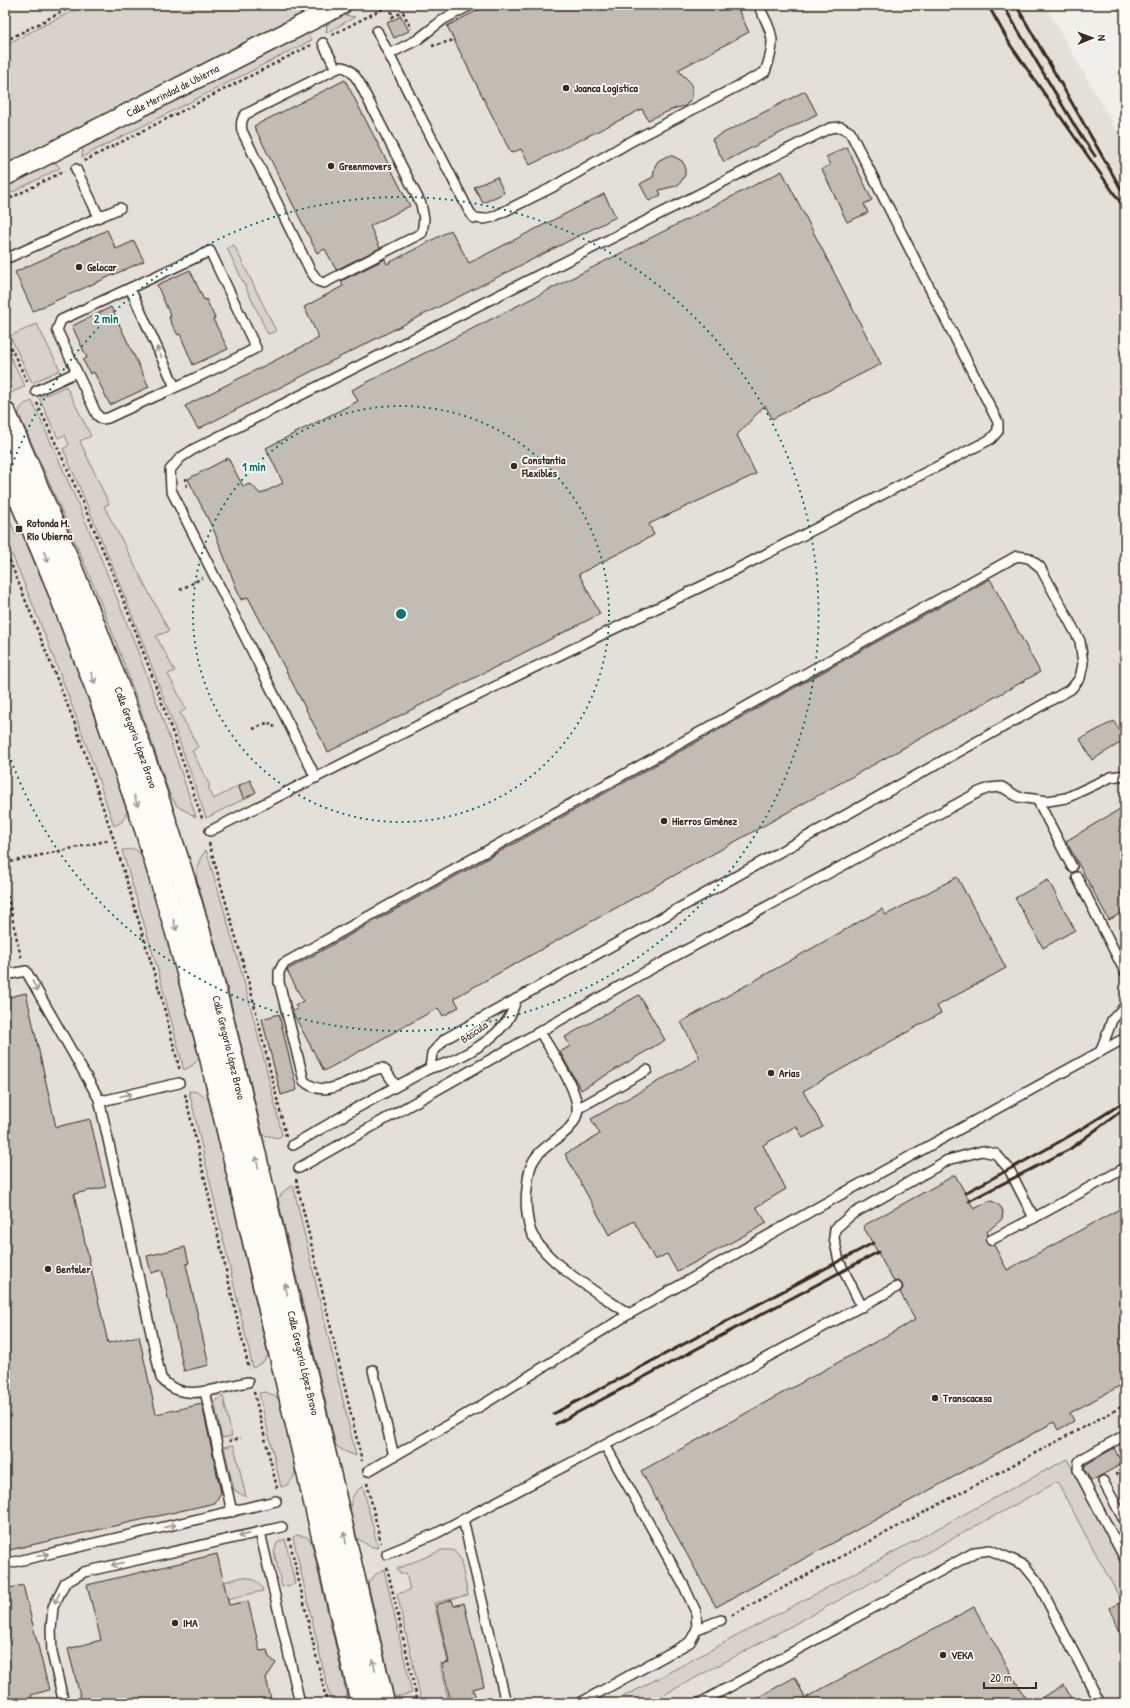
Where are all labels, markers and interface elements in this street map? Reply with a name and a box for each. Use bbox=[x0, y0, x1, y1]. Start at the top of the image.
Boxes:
north arrow bbox=[1072, 18, 1112, 58]
text: N bbox=[1095, 35, 1109, 41]
street label: Calle Merindad de Ubierna bbox=[124, 61, 222, 120]
place label: Joanca Logística bbox=[574, 81, 639, 96]
marker: Joanca Logística bbox=[561, 83, 571, 93]
place label: Greenmovers bbox=[339, 159, 392, 173]
marker: Greenmovers bbox=[326, 161, 336, 171]
place label: Gelocar bbox=[87, 260, 118, 274]
marker: Gelocar bbox=[74, 262, 84, 272]
text: 2 min bbox=[94, 310, 119, 327]
one-way arrow bbox=[155, 346, 162, 358]
place label: Constantia Flexibles bbox=[521, 453, 566, 480]
text: 1 min bbox=[242, 458, 266, 475]
marker: Constantia Flexibles bbox=[509, 461, 519, 471]
place label: Rotonda M. Río Ubierna bbox=[27, 516, 73, 543]
marker: Rotonda M. Río Ubierna bbox=[14, 524, 24, 534]
one-way arrow bbox=[43, 551, 50, 563]
centre of rings bbox=[394, 607, 408, 621]
one-way arrow bbox=[90, 672, 98, 684]
street label: Calle Gregorio López Bravo bbox=[111, 685, 161, 791]
one-way arrow bbox=[133, 795, 141, 807]
place label: Hierros Giménez bbox=[672, 814, 738, 828]
marker: Hierros Giménez bbox=[659, 816, 669, 826]
one-way arrow bbox=[172, 918, 179, 931]
one-way arrow bbox=[31, 980, 39, 992]
street label: Calle Gregorio López Bravo bbox=[209, 994, 249, 1102]
street label: Báscula bbox=[458, 1017, 491, 1046]
place label: Arias bbox=[779, 1066, 800, 1080]
marker: Arias bbox=[766, 1068, 776, 1078]
one-way arrow bbox=[119, 1091, 132, 1099]
one-way arrow bbox=[252, 1156, 260, 1169]
place label: Benteler bbox=[56, 1262, 91, 1276]
marker: Benteler bbox=[43, 1264, 53, 1274]
one-way arrow bbox=[282, 1283, 290, 1296]
street label: Calle Gregorio López Bravo bbox=[284, 1309, 322, 1417]
place label: Transcacesa bbox=[942, 1391, 992, 1405]
marker: Transcacesa bbox=[930, 1393, 940, 1403]
one-way arrow bbox=[163, 1521, 176, 1529]
one-way arrow bbox=[238, 1532, 251, 1540]
one-way arrow bbox=[340, 1532, 348, 1545]
one-way arrow bbox=[36, 1551, 49, 1558]
one-way arrow bbox=[111, 1561, 124, 1569]
one-way arrow bbox=[53, 1592, 61, 1604]
place label: IMA bbox=[183, 1616, 198, 1630]
marker: IMA bbox=[170, 1618, 180, 1628]
place label: VEKA bbox=[951, 1648, 974, 1662]
marker: VEKA bbox=[938, 1650, 948, 1660]
one-way arrow bbox=[370, 1659, 377, 1672]
scale bar bbox=[984, 1664, 1036, 1690]
text: 20 m bbox=[990, 1669, 1012, 1686]

